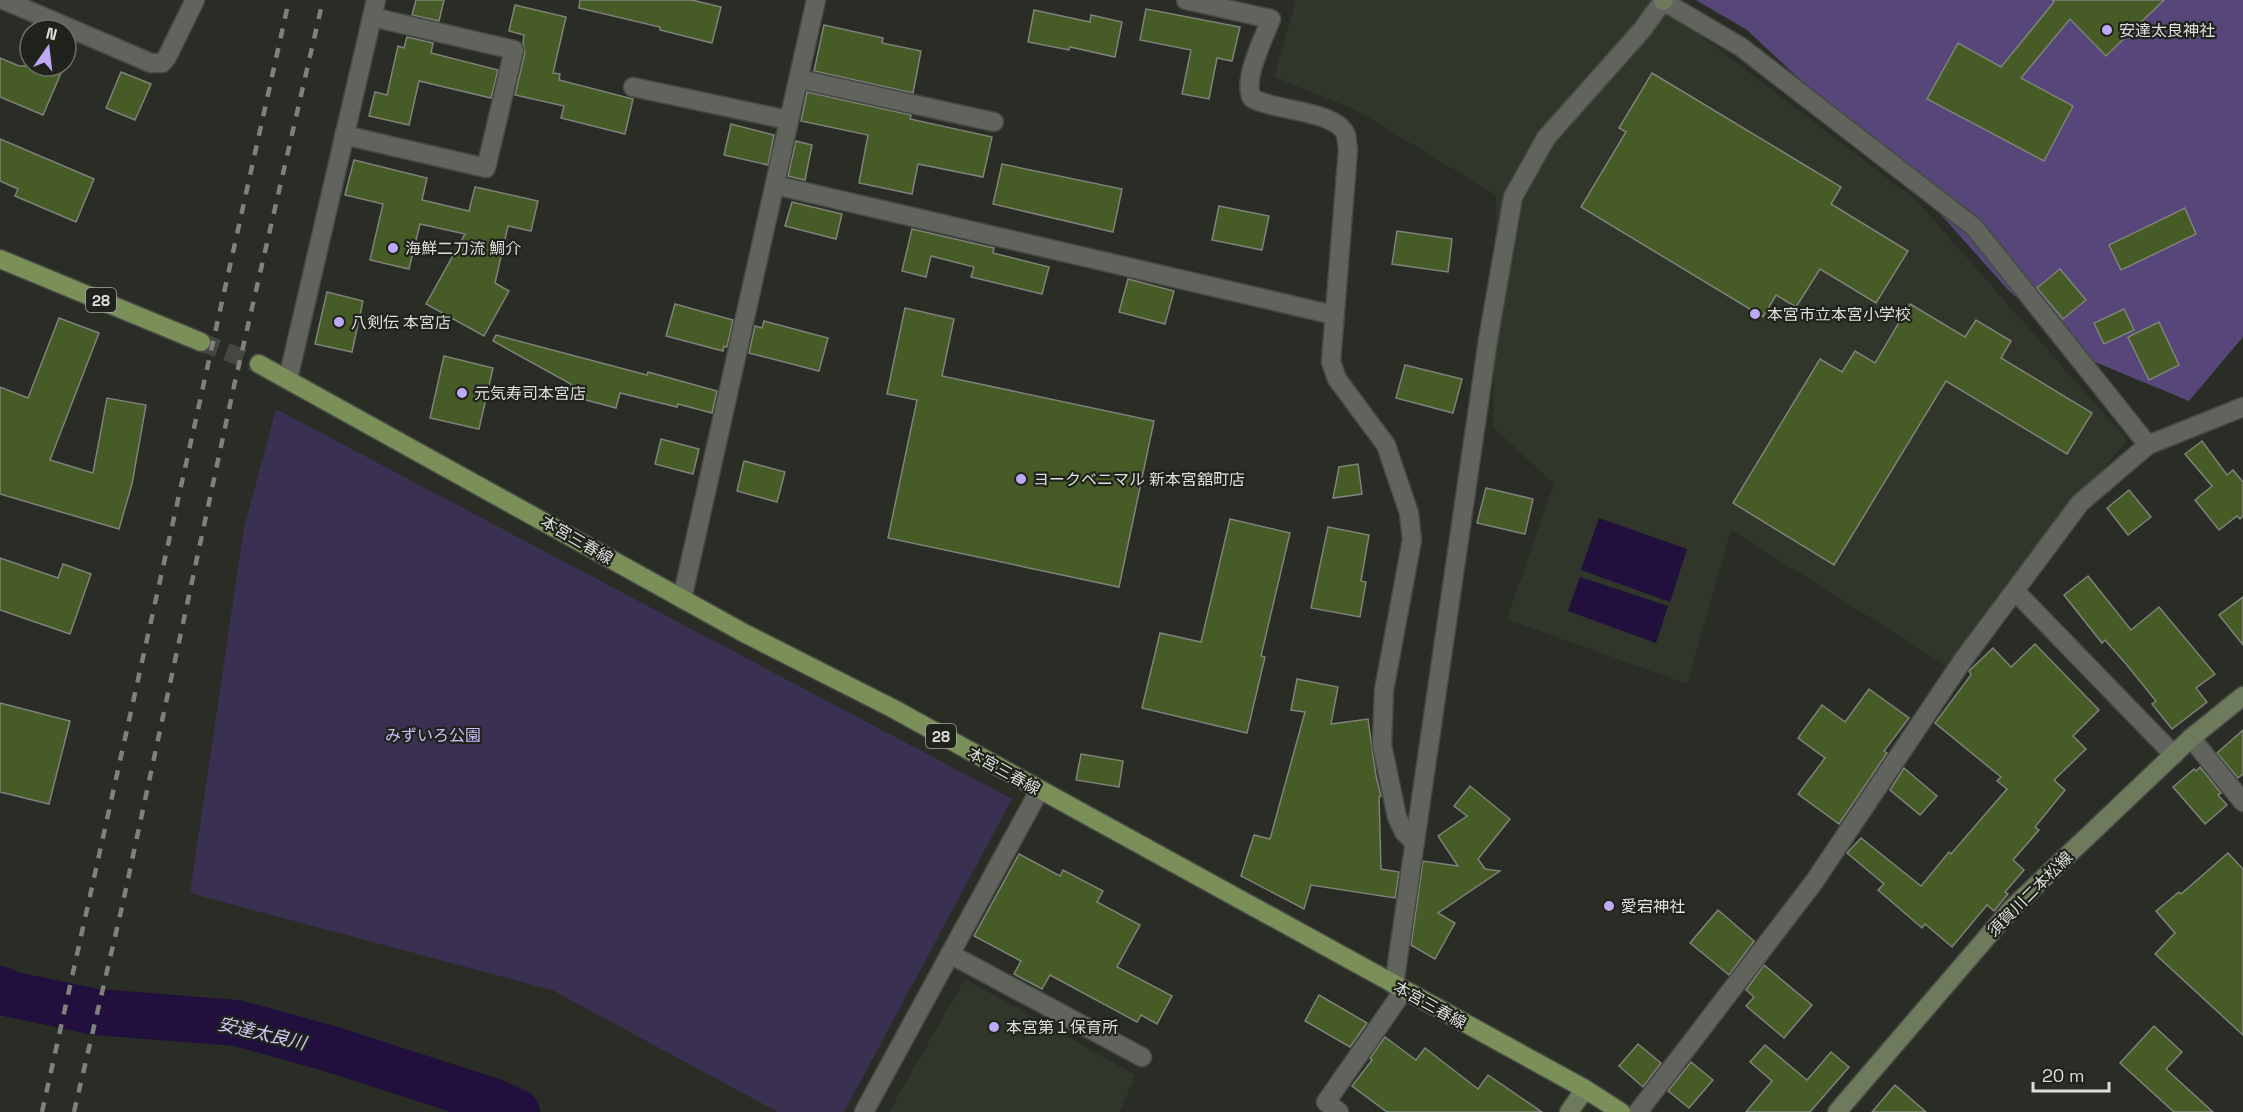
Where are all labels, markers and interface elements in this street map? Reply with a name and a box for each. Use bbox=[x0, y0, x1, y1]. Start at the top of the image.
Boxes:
north arrow bbox=[18, 18, 78, 78]
place label: 安達太良神社 bbox=[2119, 20, 2215, 41]
text: N bbox=[44, 22, 59, 45]
marker: 安達太良神社 bbox=[2100, 23, 2114, 37]
place label: 海鮮二刀流 鯛介 bbox=[405, 238, 521, 259]
marker: 海鮮二刀流 鯛介 bbox=[386, 241, 400, 255]
road number: 28 bbox=[86, 288, 116, 312]
place label: 本宮市立本宮小学校 bbox=[1767, 304, 1911, 325]
marker: 本宮市立本宮小学校 bbox=[1748, 307, 1762, 321]
place label: 八剣伝 本宮店 bbox=[351, 312, 451, 333]
marker: 八剣伝 本宮店 bbox=[332, 315, 346, 329]
place label: 元気寿司本宮店 bbox=[474, 383, 586, 404]
marker: 元気寿司本宮店 bbox=[455, 386, 469, 400]
place label: ヨークベニマル 新本宮舘町店 bbox=[1033, 469, 1245, 490]
marker: ヨークベニマル 新本宮舘町店 bbox=[1014, 472, 1028, 486]
street label: 本宮三春線 bbox=[537, 511, 617, 569]
road number: 28 bbox=[926, 724, 956, 748]
park label: みずいろ公園 bbox=[385, 725, 481, 746]
street label: 本宮三春線 bbox=[964, 742, 1044, 800]
street label: 須賀川二本松線 bbox=[1983, 847, 2077, 941]
place label: 愛宕神社 bbox=[1621, 896, 1685, 917]
marker: 愛宕神社 bbox=[1602, 899, 1616, 913]
street label: 本宮三春線 bbox=[1390, 976, 1470, 1034]
water label: 安達太良川 bbox=[216, 1012, 310, 1055]
place label: 本宮第１保育所 bbox=[1006, 1017, 1118, 1038]
marker: 本宮第１保育所 bbox=[987, 1020, 1001, 1034]
scale bar bbox=[2033, 1055, 2110, 1093]
text: 20 m bbox=[2042, 1064, 2085, 1087]

